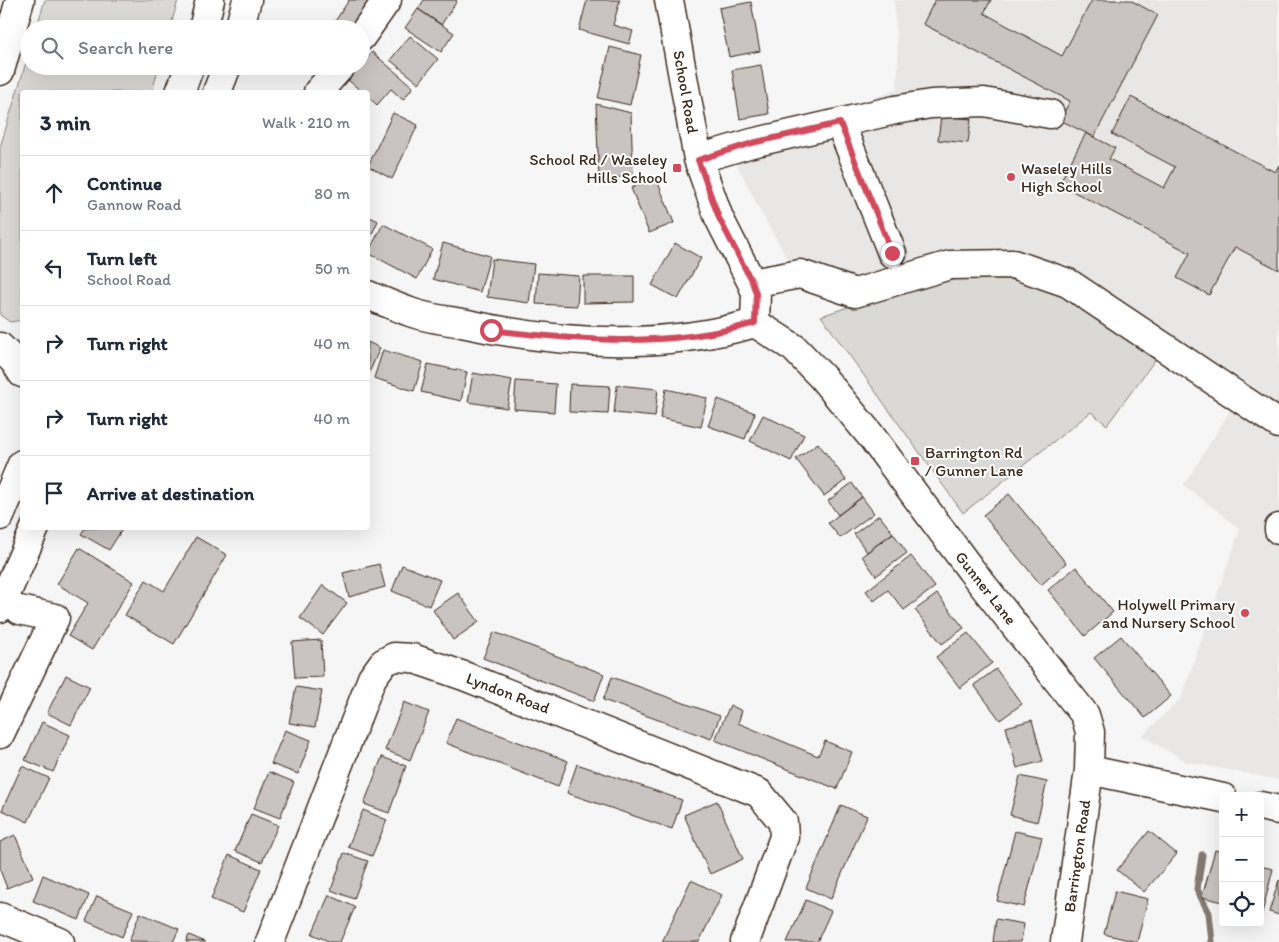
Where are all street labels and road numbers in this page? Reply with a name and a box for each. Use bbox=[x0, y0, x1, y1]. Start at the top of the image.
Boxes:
street label: School Road bbox=[669, 49, 703, 135]
street label: Gunner Lane bbox=[951, 547, 1021, 629]
street label: Lyndon Road bbox=[464, 668, 553, 718]
street label: Barrington Road bbox=[1060, 798, 1094, 914]

